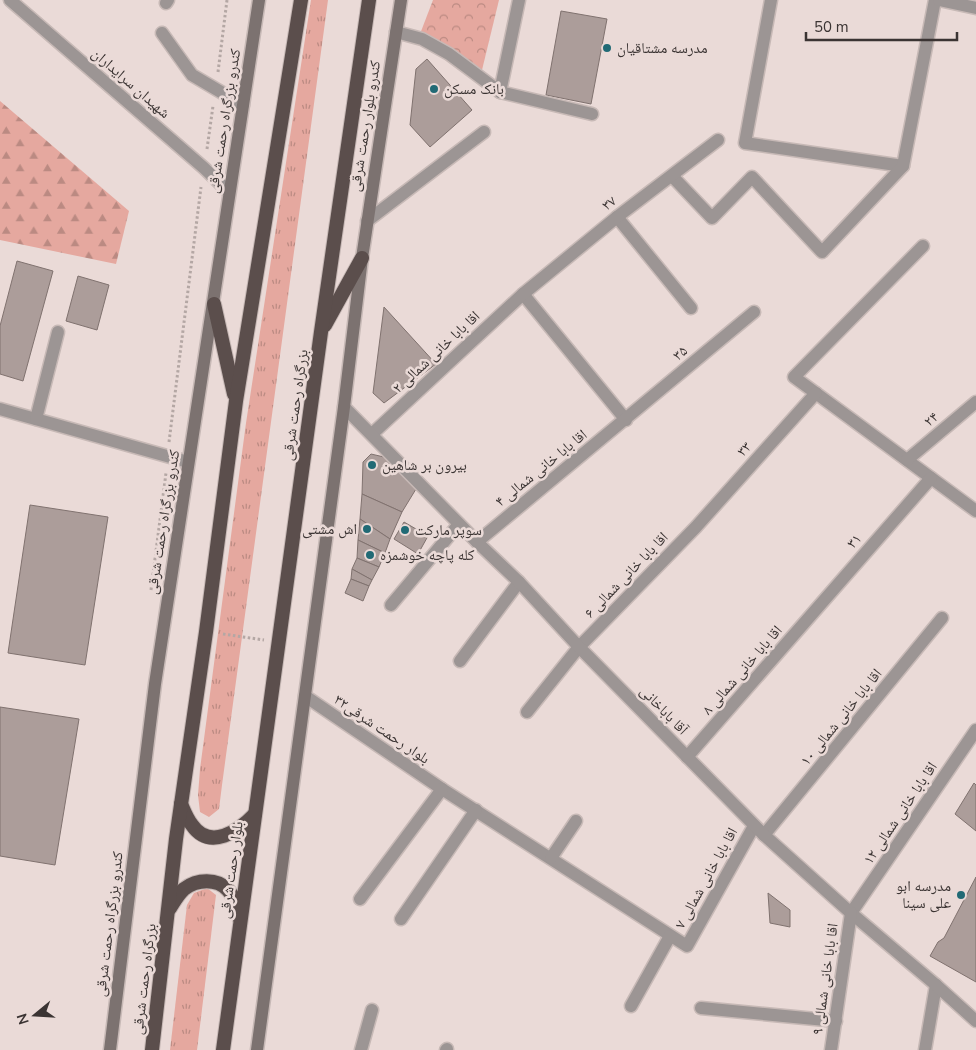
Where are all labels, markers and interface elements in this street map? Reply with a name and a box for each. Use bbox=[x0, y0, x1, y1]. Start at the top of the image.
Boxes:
scale bar bbox=[806, 10, 957, 42]
text: 50 m bbox=[814, 17, 849, 37]
place label: مدرسه مشتاقیان bbox=[617, 38, 708, 58]
marker: مدرسه مشتاقیان bbox=[601, 42, 613, 54]
street label: شهیدان سرایداران bbox=[88, 43, 175, 123]
street label: کندرو بزرگراه رحمت شرقی bbox=[203, 47, 245, 195]
street label: کندرو بلوار رحمت شرقی bbox=[345, 59, 385, 193]
place label: بانک مسکن bbox=[444, 79, 504, 99]
marker: بانک مسکن bbox=[428, 83, 440, 95]
street label: ۳۷ bbox=[598, 191, 621, 215]
street label: ۲ اقا بابا خانی شمالی bbox=[388, 306, 484, 398]
street label: ۳۵ bbox=[668, 341, 692, 365]
street label: بزرگراه رحمت شرقی bbox=[277, 348, 313, 462]
street label: ۲۴ bbox=[919, 407, 943, 431]
street label: ۴ اقا بابا خانی شمالی bbox=[491, 425, 591, 511]
street label: ۳۳ bbox=[732, 437, 756, 461]
street label: کندرو بزرگراه رحمت شرقی bbox=[142, 448, 184, 596]
place label: بیرون بر شاهین bbox=[382, 455, 467, 475]
marker: بیرون بر شاهین bbox=[366, 459, 378, 471]
place label: اش مشتی bbox=[302, 519, 357, 539]
place label: سوپر مارکت bbox=[415, 520, 482, 540]
marker: اش مشتی bbox=[361, 523, 373, 535]
marker: سوپر مارکت bbox=[399, 524, 411, 536]
street label: ۶ اقا بابا خانی شمالی bbox=[580, 527, 672, 623]
street label: ۳۱ bbox=[842, 529, 866, 553]
place label: کله پاچه خوشمزه bbox=[380, 545, 474, 565]
marker: کله پاچه خوشمزه bbox=[364, 549, 376, 561]
street label: ۸ اقا بابا خانی شمالی bbox=[697, 621, 787, 719]
street label: ۱۰ اقا بابا خانی شمالی bbox=[796, 664, 886, 770]
street label: آقا باباخانی bbox=[636, 681, 693, 740]
street label: بلوار رحمت شرقی۳۲ bbox=[330, 689, 434, 769]
street label: ۱۲ اقا بابا خانی شمالی bbox=[858, 758, 942, 868]
street label: بلوار رحمت شرقی bbox=[214, 820, 248, 920]
street label: ۷ اقا بابا خانی شمالی bbox=[670, 824, 742, 932]
street label: کندرو بزرگراه رحمت شرقی bbox=[90, 850, 128, 998]
place label: مدرسه ابو علی سینا bbox=[896, 876, 951, 913]
marker: مدرسه ابو علی سینا bbox=[955, 889, 967, 901]
street label: بزرگراه رحمت شرقی bbox=[127, 922, 161, 1036]
street label: ۹ اقا بابا خانی شمالی bbox=[807, 922, 843, 1036]
north arrow bbox=[10, 990, 60, 1040]
text: N bbox=[12, 1011, 34, 1027]

